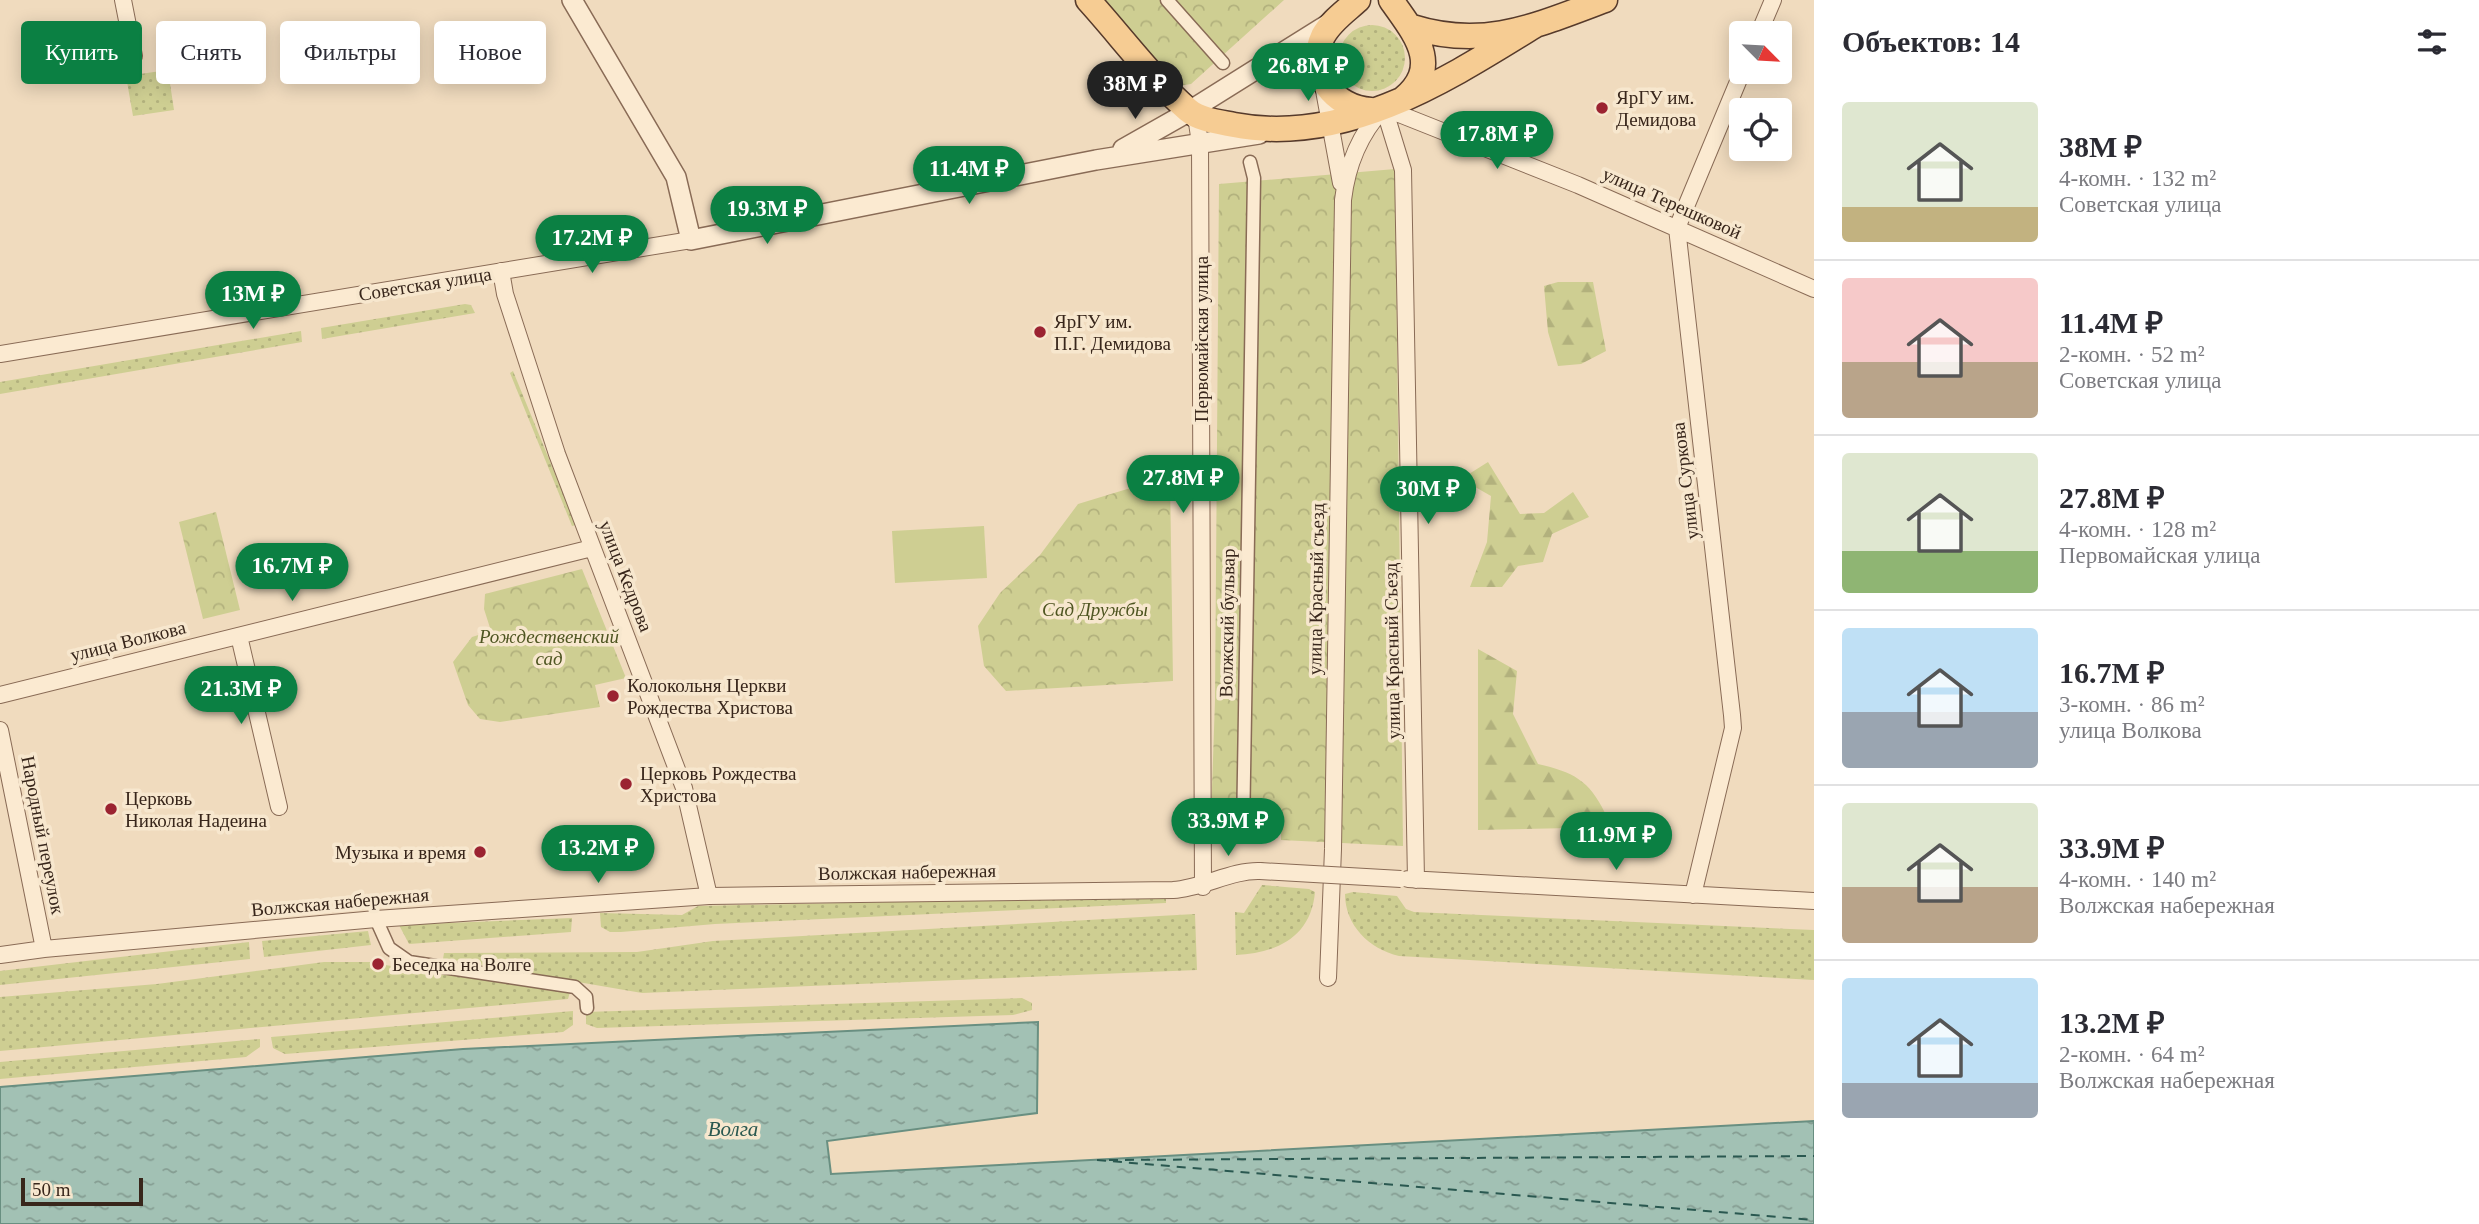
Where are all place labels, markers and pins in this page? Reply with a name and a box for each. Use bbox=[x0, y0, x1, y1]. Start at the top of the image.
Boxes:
pin: 26.8M ₽ bbox=[1243, 43, 1373, 103]
pin: 38M ₽ bbox=[1086, 61, 1184, 121]
place label: ЯрГУ им. Демидова bbox=[1616, 87, 1697, 130]
marker: ЯрГУ им. Демидова bbox=[1594, 100, 1610, 116]
pin: 17.8M ₽ bbox=[1432, 111, 1562, 171]
pin: 11.4M ₽ bbox=[904, 146, 1034, 206]
pin: 19.3M ₽ bbox=[702, 187, 832, 246]
pin: 17.2M ₽ bbox=[527, 216, 657, 275]
pin: 13M ₽ bbox=[204, 272, 302, 331]
place label: ЯрГУ им. П.Г. Демидова bbox=[1054, 311, 1172, 354]
marker: ЯрГУ им. П.Г. Демидова bbox=[1032, 324, 1048, 340]
pin: 27.8M ₽ bbox=[1118, 456, 1248, 515]
pin: 30M ₽ bbox=[1379, 466, 1477, 526]
pin: 16.7M ₽ bbox=[227, 544, 357, 603]
pin: 21.3M ₽ bbox=[176, 666, 306, 726]
place label: Колокольня Церкви Рождества Христова bbox=[627, 675, 794, 718]
marker: Колокольня Церкви Рождества Христова bbox=[605, 688, 621, 704]
place label: Церковь Рождества Христова bbox=[640, 763, 797, 806]
marker: Церковь Рождества Христова bbox=[618, 776, 634, 792]
place label: Церковь Николая Надеина bbox=[125, 788, 267, 831]
pin: 33.9M ₽ bbox=[1163, 798, 1293, 858]
marker: Церковь Николая Надеина bbox=[103, 801, 119, 817]
pin: 11.9M ₽ bbox=[1551, 812, 1681, 872]
pin: 13.2M ₽ bbox=[533, 826, 663, 885]
place label: Музыка и время bbox=[335, 842, 466, 863]
marker: Музыка и время bbox=[472, 844, 488, 860]
place label: Беседка на Волге bbox=[392, 954, 531, 975]
marker: Беседка на Волге bbox=[370, 956, 386, 972]

